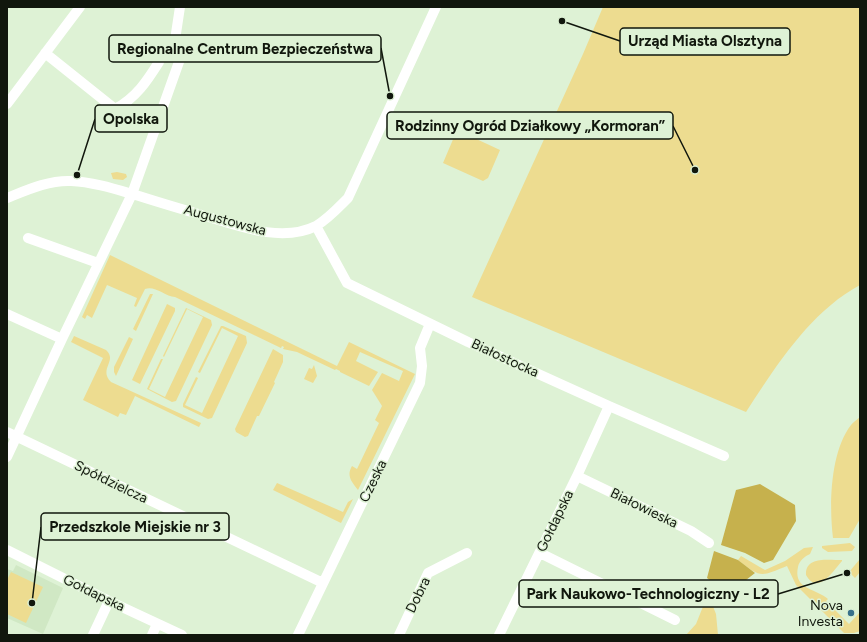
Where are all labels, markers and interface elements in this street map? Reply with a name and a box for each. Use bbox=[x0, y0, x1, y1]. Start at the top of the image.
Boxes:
callout: Urząd Miasta Olsztyna bbox=[620, 28, 790, 55]
text: Urząd Miasta Olsztyna bbox=[628, 32, 782, 50]
callout: Regionalne Centrum Bezpieczeństwa bbox=[109, 35, 381, 62]
text: Regionalne Centrum Bezpieczeństwa bbox=[117, 40, 373, 58]
callout: Opolska bbox=[95, 105, 167, 132]
text: Opolska bbox=[103, 110, 159, 128]
callout: Rodzinny Ogród Działkowy „Kormoran” bbox=[387, 112, 673, 139]
text: Rodzinny Ogród Działkowy „Kormoran” bbox=[395, 117, 666, 135]
street label: Augustowska bbox=[182, 201, 268, 239]
street label: Białostocka bbox=[469, 335, 541, 381]
street label: Spółdzielcza bbox=[72, 457, 150, 507]
street label: Czeska bbox=[356, 457, 390, 505]
street label: Białowieska bbox=[607, 484, 681, 532]
street label: Gołdapska bbox=[533, 487, 577, 555]
callout: Przedszkole Miejskie nr 3 bbox=[41, 513, 229, 540]
text: Przedszkole Miejskie nr 3 bbox=[49, 518, 221, 536]
street label: Gołdapska bbox=[60, 571, 128, 615]
street label: Dobra bbox=[402, 574, 434, 616]
callout: Park Naukowo-Technologiczny - L2 bbox=[519, 580, 778, 607]
text: Park Naukowo-Technologiczny - L2 bbox=[526, 585, 770, 603]
place label: Nova Investa bbox=[798, 597, 843, 630]
marker: Nova Investa bbox=[846, 608, 856, 618]

